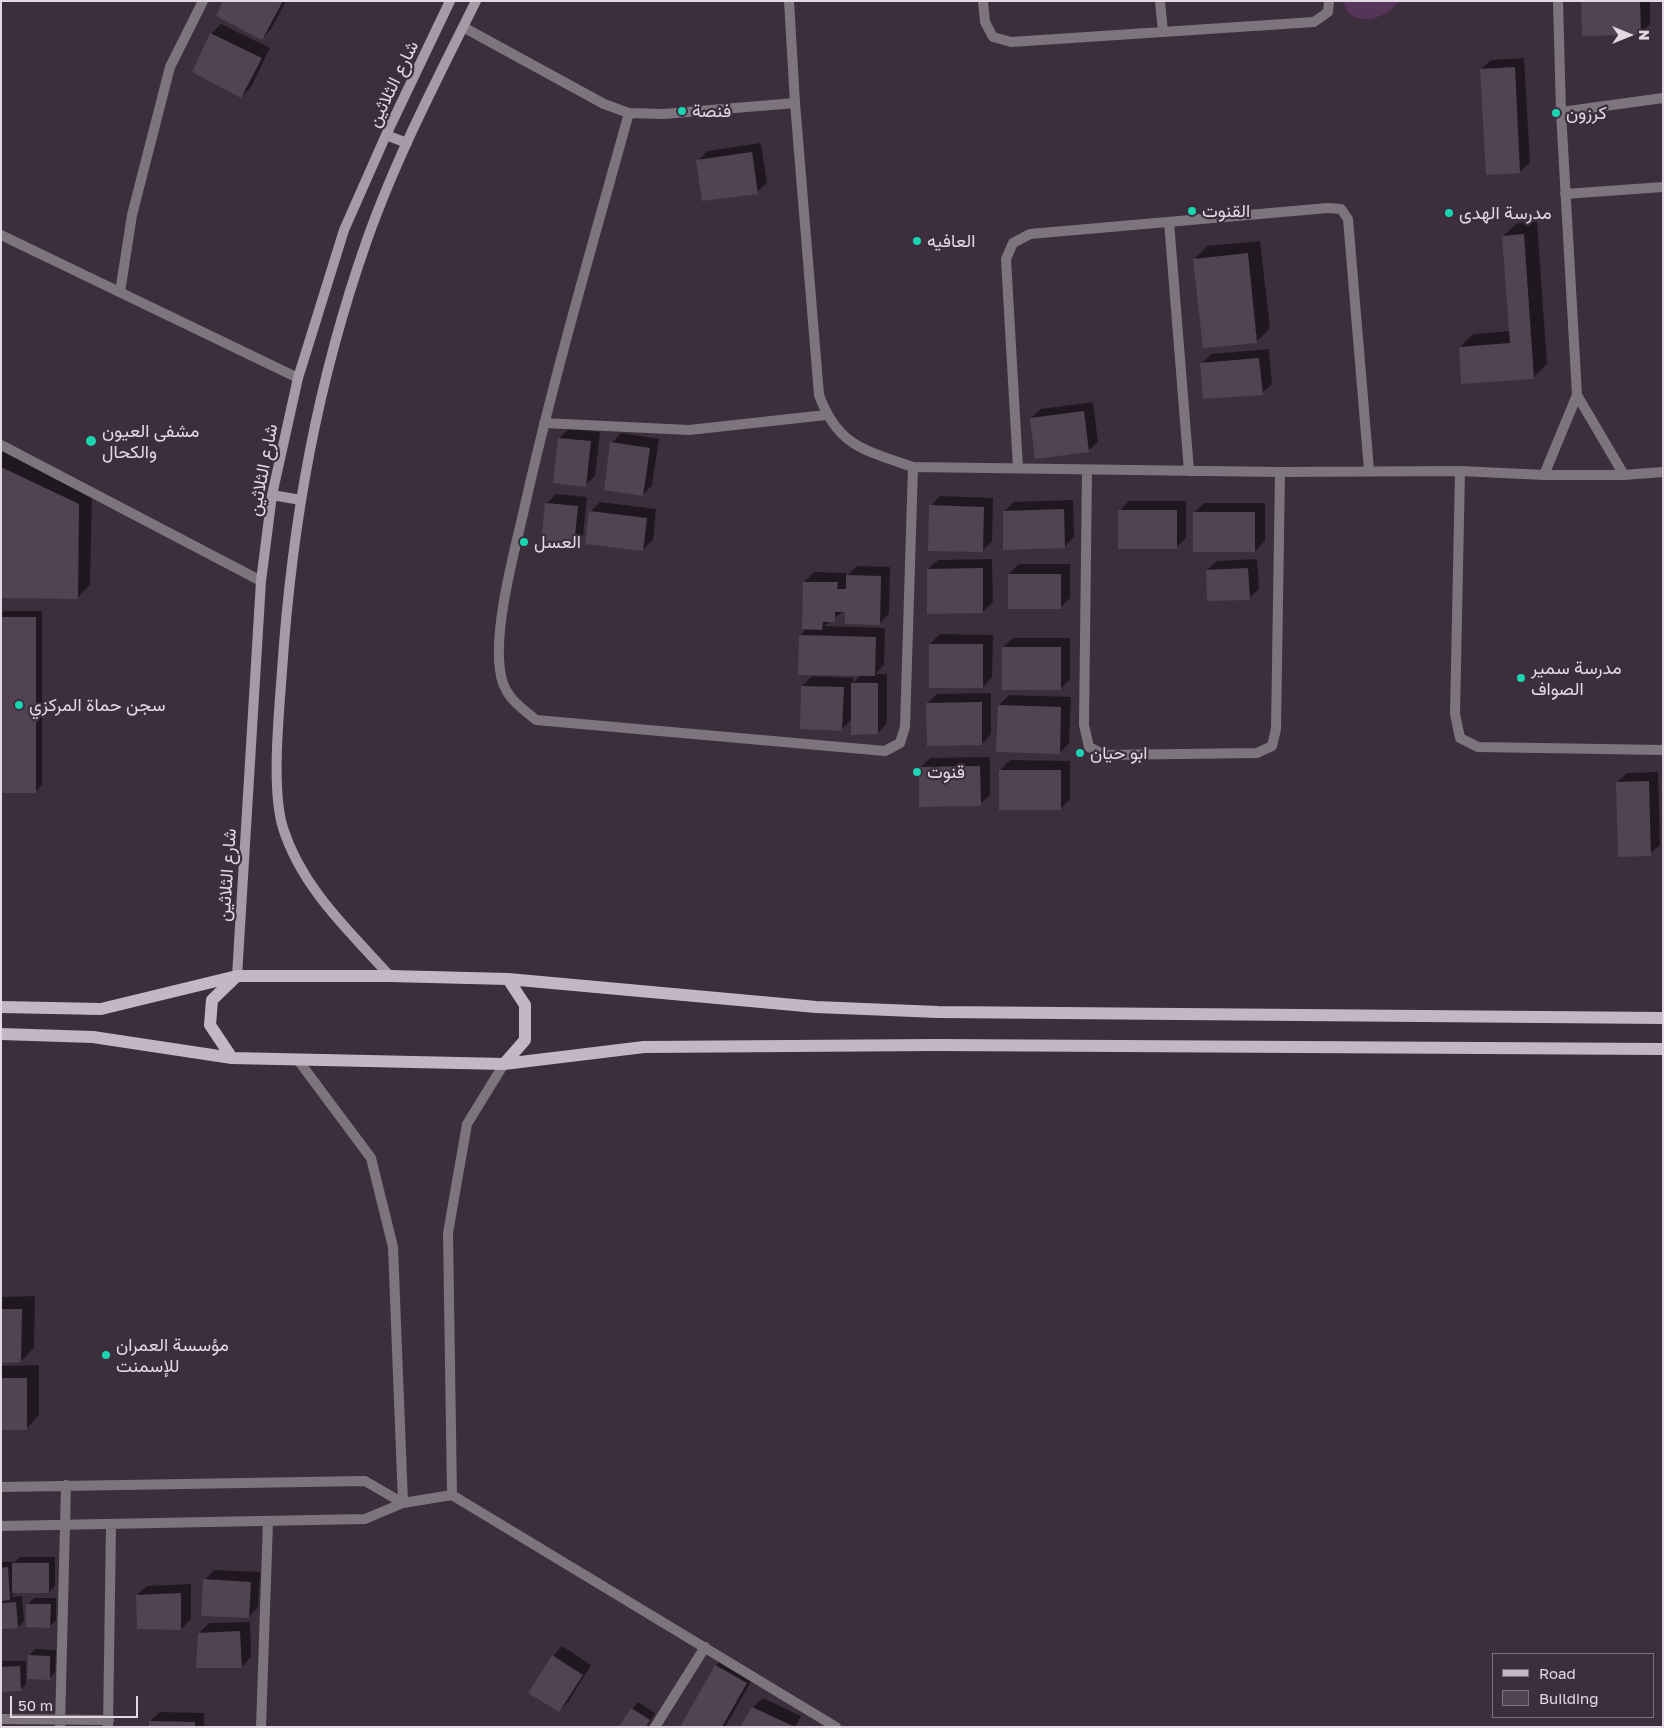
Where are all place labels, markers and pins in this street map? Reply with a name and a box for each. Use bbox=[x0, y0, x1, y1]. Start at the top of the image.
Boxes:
place label: فنصة bbox=[692, 100, 731, 122]
place label: كرزون bbox=[1566, 102, 1607, 124]
marker: فنصة bbox=[676, 105, 688, 117]
marker: كرزون bbox=[1550, 107, 1562, 119]
place label: القنوت bbox=[1202, 200, 1250, 222]
place label: مدرسة الهدى bbox=[1459, 202, 1552, 224]
marker: القنوت bbox=[1186, 205, 1198, 217]
marker: مدرسة الهدى bbox=[1443, 207, 1455, 219]
place label: العافيه bbox=[927, 230, 975, 252]
marker: العافيه bbox=[911, 235, 923, 247]
place label: مشفى العيون والكحال bbox=[102, 420, 199, 462]
marker: مشفى العيون والكحال bbox=[84, 434, 98, 448]
place label: العسل bbox=[534, 531, 581, 553]
marker: العسل bbox=[518, 536, 530, 548]
place label: مدرسة سمير الصواف bbox=[1531, 657, 1622, 700]
marker: مدرسة سمير الصواف bbox=[1515, 672, 1527, 684]
place label: سجن حماة المركزي bbox=[29, 694, 166, 716]
marker: سجن حماة المركزي bbox=[13, 699, 25, 711]
place label: ابو حيان bbox=[1090, 742, 1147, 764]
marker: ابو حيان bbox=[1074, 747, 1086, 759]
place label: قنوت bbox=[927, 761, 965, 783]
marker: قنوت bbox=[911, 766, 923, 778]
place label: مؤسسة العمران للإسمنت bbox=[116, 1334, 229, 1376]
marker: مؤسسة العمران للإسمنت bbox=[100, 1349, 112, 1361]

